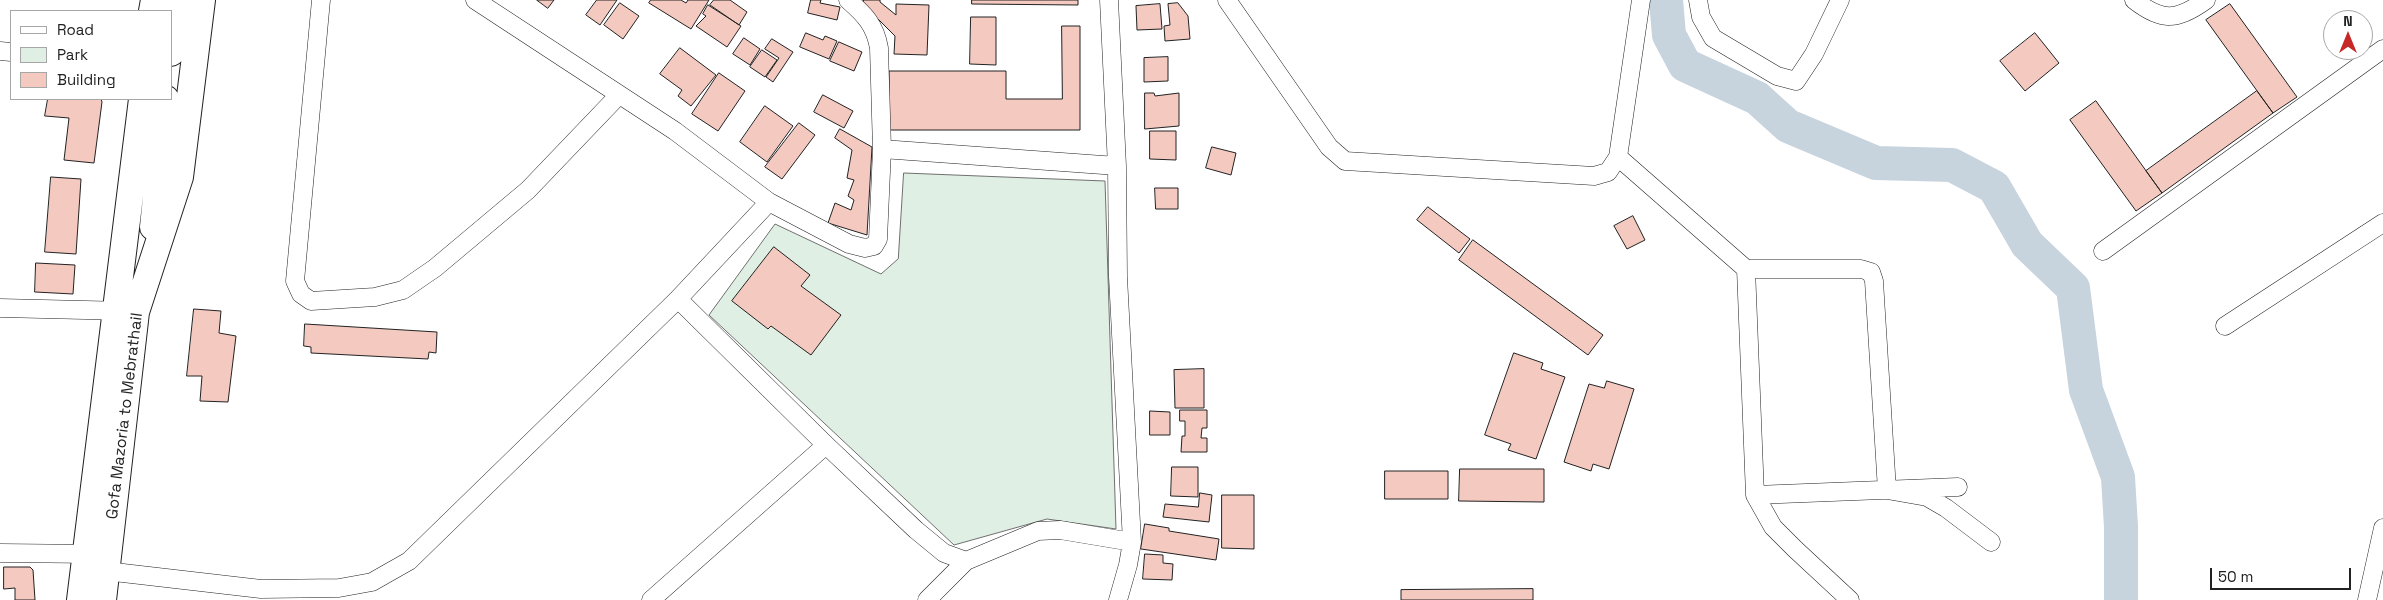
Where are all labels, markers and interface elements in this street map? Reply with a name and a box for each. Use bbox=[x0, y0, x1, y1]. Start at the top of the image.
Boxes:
legend bbox=[10, 10, 172, 100]
north arrow bbox=[2323, 10, 2373, 60]
text: N bbox=[2343, 12, 2353, 30]
text: Road bbox=[57, 20, 94, 39]
text: Park bbox=[57, 45, 88, 64]
text: Building bbox=[57, 70, 116, 89]
street label: Gofa Mazoria to Mebrathail bbox=[103, 312, 147, 520]
scale bar bbox=[2213, 558, 2354, 590]
text: 50 m bbox=[2218, 567, 2253, 586]

